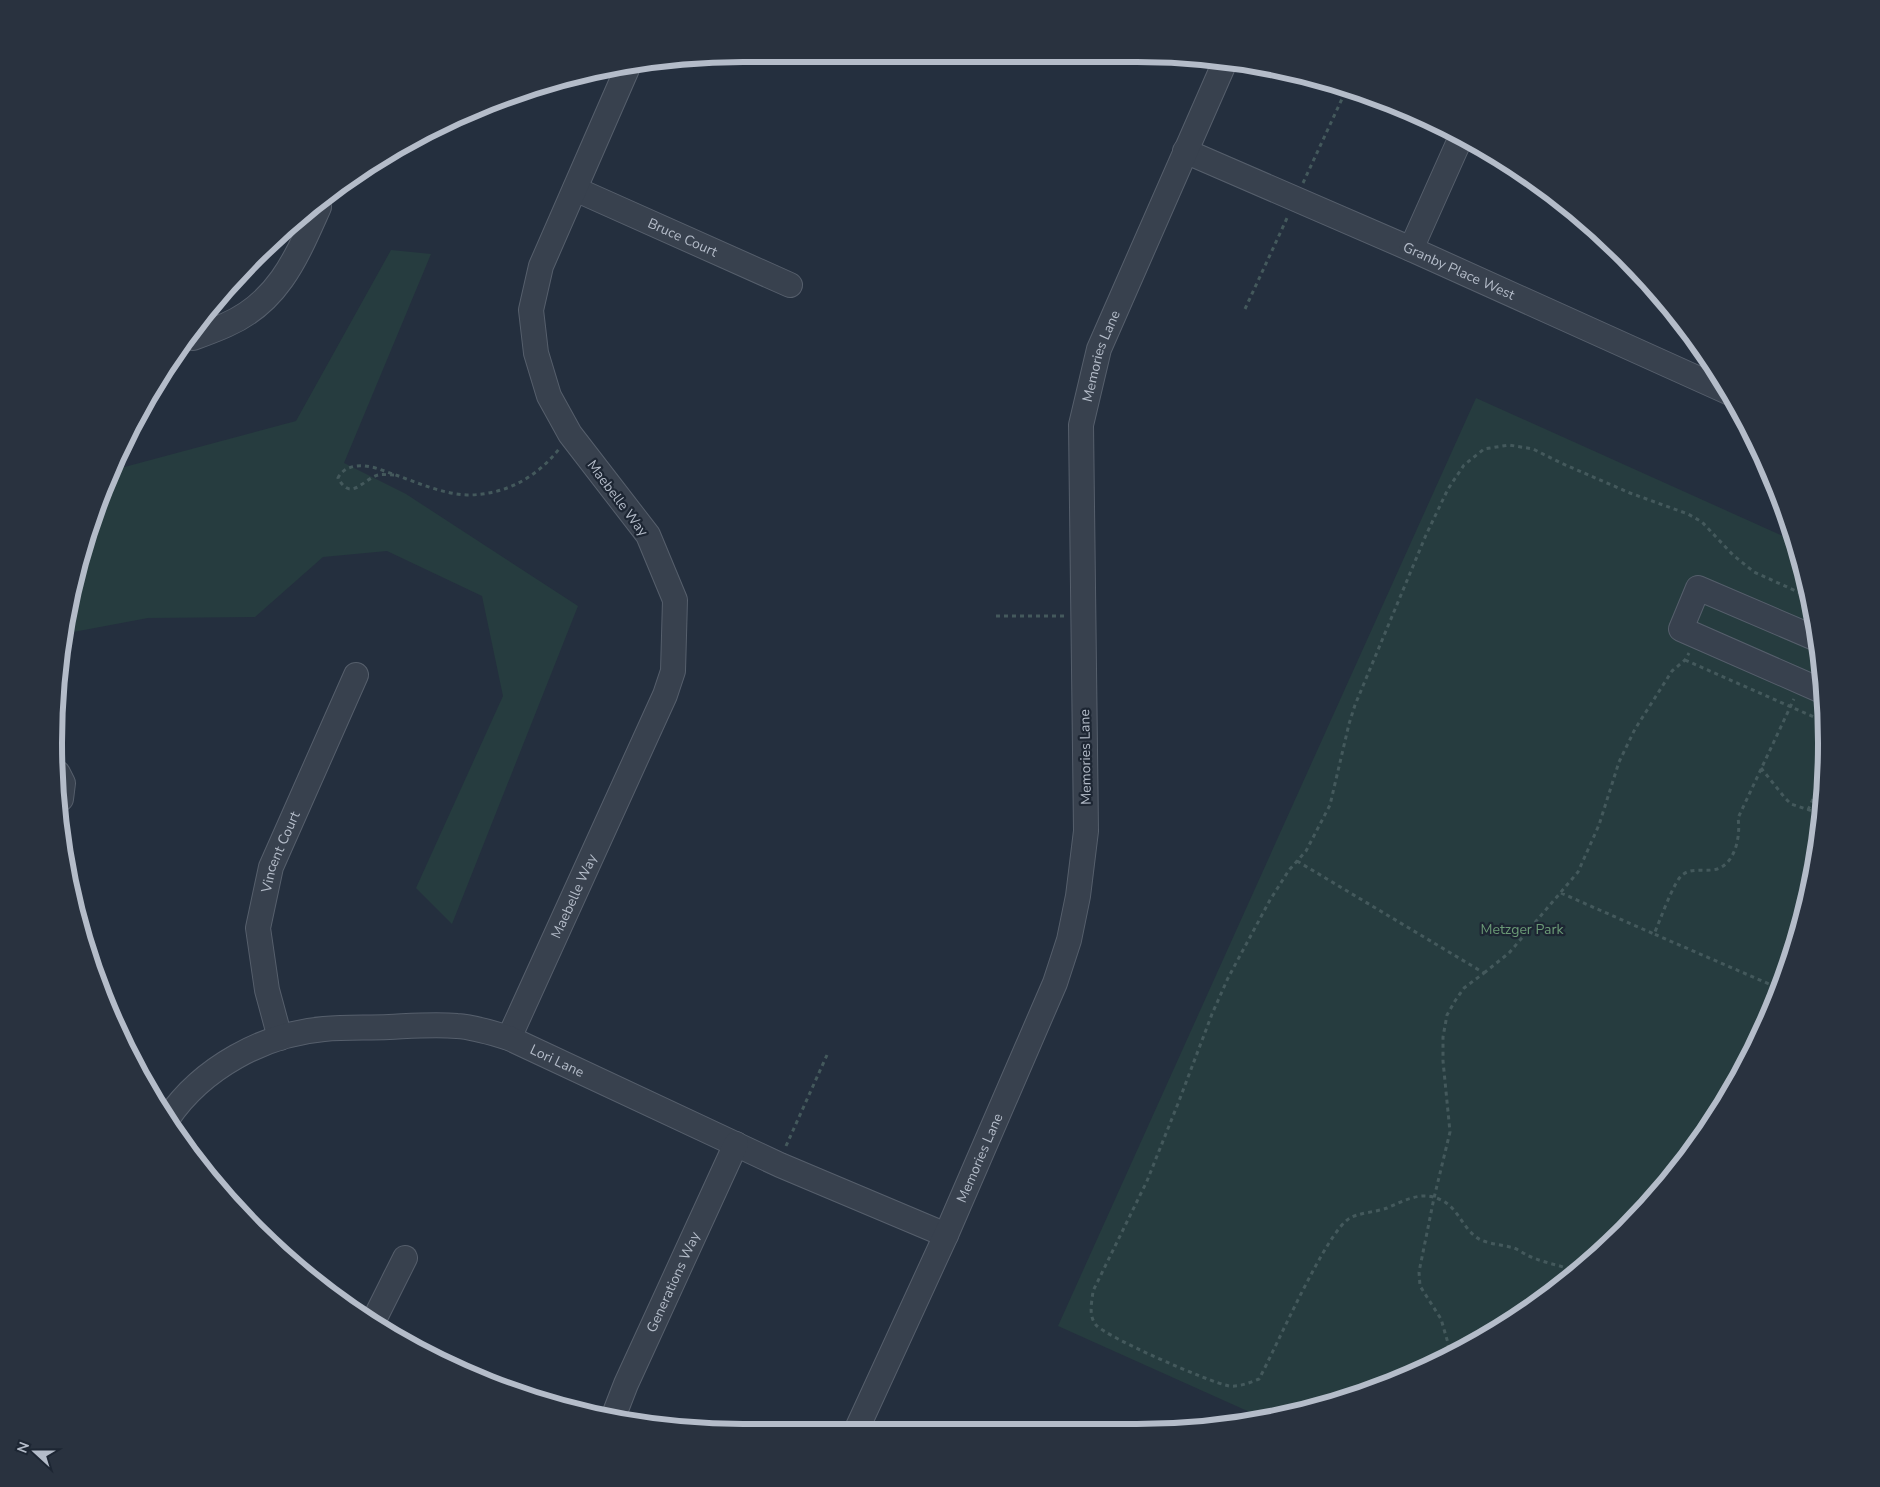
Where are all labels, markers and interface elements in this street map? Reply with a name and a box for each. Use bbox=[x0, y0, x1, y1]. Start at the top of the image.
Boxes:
street label: Bruce Court bbox=[645, 214, 721, 261]
street label: Granby Place West bbox=[1400, 238, 1518, 305]
street label: Memories Lane bbox=[1078, 307, 1125, 404]
street label: Maebelle Way bbox=[583, 456, 653, 541]
street label: Memories Lane bbox=[1075, 709, 1096, 805]
street label: Vincent Court bbox=[257, 808, 305, 895]
street label: Maebelle Way bbox=[547, 850, 602, 942]
park label: Metzger Park bbox=[1481, 920, 1564, 939]
street label: Lori Lane bbox=[527, 1040, 587, 1082]
street label: Memories Lane bbox=[952, 1110, 1008, 1206]
street label: Generations Way bbox=[642, 1228, 705, 1335]
north arrow bbox=[10, 1427, 60, 1477]
text: N bbox=[13, 1439, 34, 1456]

